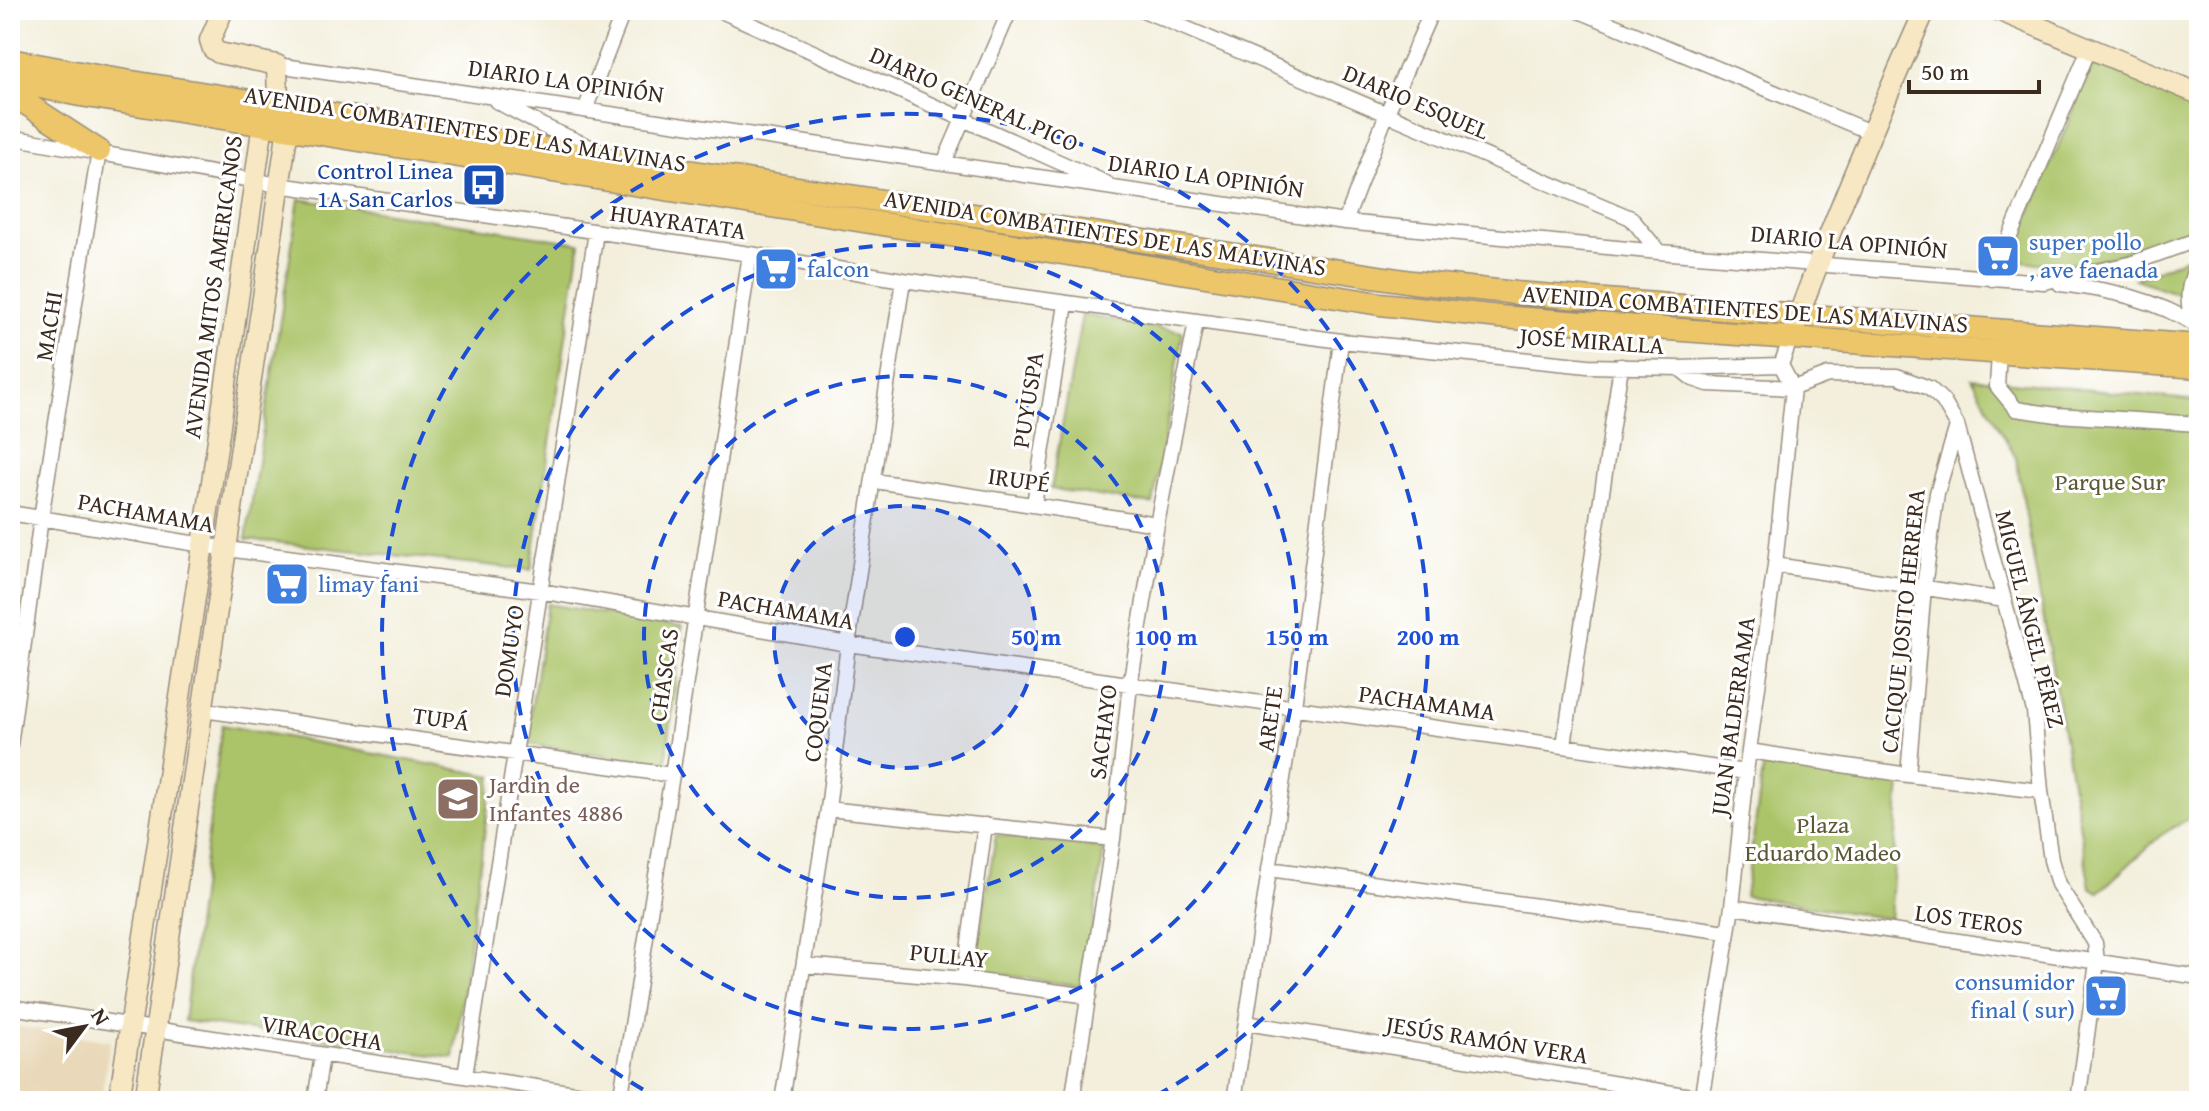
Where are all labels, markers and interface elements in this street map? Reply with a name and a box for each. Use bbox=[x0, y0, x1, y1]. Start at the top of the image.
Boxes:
street label: DIARIO GENERAL PICO bbox=[864, 37, 1084, 160]
scale bar bbox=[1909, 44, 2039, 94]
street label: DIARIO LA OPINIÓN bbox=[466, 49, 667, 112]
text: 50 m bbox=[1921, 54, 1969, 89]
street label: DIARIO ESQUEL bbox=[1338, 55, 1495, 148]
street label: AVENIDA COMBATIENTES DE LAS MALVINAS bbox=[242, 76, 689, 181]
street label: AVENIDA MITOS AMERICANOS bbox=[174, 133, 251, 441]
street label: DIARIO LA OPINIÓN bbox=[1106, 144, 1307, 207]
place label: Control Linea 1A San Carlos bbox=[317, 153, 454, 216]
bus stop icon: Control Linea 1A San Carlos bbox=[460, 161, 508, 209]
street label: AVENIDA COMBATIENTES DE LAS MALVINAS bbox=[882, 180, 1329, 285]
street label: HUAYRATATA bbox=[608, 195, 749, 248]
street label: DIARIO LA OPINIÓN bbox=[1749, 215, 1949, 268]
place label: super pollo , ave faenada bbox=[2029, 224, 2159, 287]
supermarket icon: super pollo , ave faenada bbox=[1974, 232, 2022, 280]
supermarket icon: falcon bbox=[752, 245, 800, 293]
place label: falcon bbox=[807, 251, 870, 286]
street label: AVENIDA COMBATIENTES DE LAS MALVINAS bbox=[1521, 275, 1969, 342]
street label: MACHI bbox=[26, 289, 71, 363]
street label: JOSÉ MIRALLA bbox=[1516, 318, 1666, 363]
street label: PUYUSPA bbox=[1003, 349, 1052, 450]
street label: IRUPÉ bbox=[986, 458, 1052, 501]
park label: Parque Sur bbox=[2055, 464, 2165, 499]
street label: PACHAMAMA bbox=[75, 483, 217, 542]
street label: CACIQUE JOSITO HERRERA bbox=[1871, 487, 1934, 755]
street label: MIGUEL ÁNGEL PÉREZ bbox=[1986, 506, 2074, 731]
supermarket icon: limay fani bbox=[263, 560, 311, 608]
place label: limay fani bbox=[318, 566, 419, 601]
street label: PACHAMAMA bbox=[715, 580, 857, 639]
street label: DOMUYO bbox=[484, 602, 533, 699]
street label: JUAN BALDERRAMA bbox=[1701, 614, 1764, 821]
text: 50 m bbox=[1011, 619, 1062, 654]
text: 100 m bbox=[1134, 619, 1198, 654]
text: 150 m bbox=[1265, 619, 1329, 654]
text: 200 m bbox=[1396, 619, 1460, 654]
centre of rings bbox=[891, 623, 919, 651]
street label: CHASCAS bbox=[640, 626, 687, 724]
street label: COQUENA bbox=[794, 660, 841, 764]
street label: PACHAMAMA bbox=[1356, 676, 1498, 729]
street label: SACHAYO bbox=[1079, 682, 1126, 781]
street label: ARETE bbox=[1248, 684, 1291, 754]
street label: TUPÁ bbox=[411, 697, 472, 740]
place label: Jardìn de Infantes 4886 bbox=[486, 767, 623, 830]
school or university icon: Jardìn de Infantes 4886 bbox=[434, 775, 482, 823]
park label: Plaza Eduardo Madeo bbox=[1745, 807, 1901, 870]
street label: LOS TEROS bbox=[1913, 895, 2025, 944]
street label: PULLAY bbox=[908, 934, 990, 977]
place label: consumidor final ( sur) bbox=[1955, 964, 2075, 1027]
supermarket icon: consumidor final ( sur) bbox=[2082, 972, 2130, 1020]
north arrow bbox=[44, 987, 124, 1067]
text: N bbox=[83, 1002, 119, 1031]
street label: VIRACOCHA bbox=[259, 1006, 386, 1059]
street label: JESÚS RAMÓN VERA bbox=[1381, 1006, 1591, 1073]

